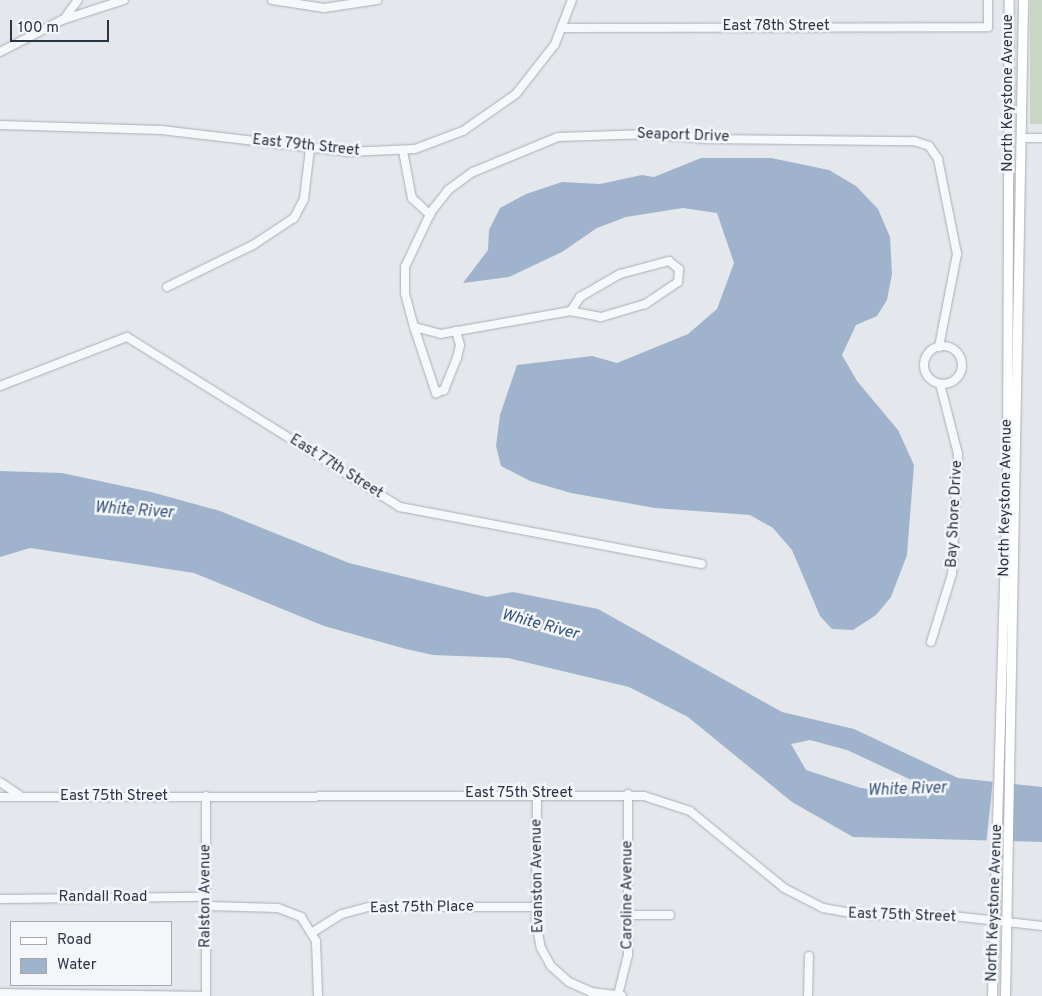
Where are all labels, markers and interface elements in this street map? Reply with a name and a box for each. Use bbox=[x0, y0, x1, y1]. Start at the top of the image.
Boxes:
scale bar bbox=[12, 10, 111, 42]
street label: North Keystone Avenue bbox=[1000, 14, 1018, 172]
street label: East 78th Street bbox=[722, 18, 830, 36]
text: 100 m bbox=[18, 19, 59, 38]
street label: Seaport Drive bbox=[636, 125, 730, 147]
street label: East 79th Street bbox=[251, 131, 361, 161]
street label: North Keystone Avenue bbox=[996, 419, 1016, 577]
street label: East 77th Street bbox=[286, 431, 386, 503]
street label: Bay Shore Drive bbox=[943, 460, 967, 568]
water label: White River bbox=[94, 499, 174, 523]
water label: White River bbox=[499, 605, 581, 645]
water label: White River bbox=[867, 779, 947, 801]
street label: East 75th Street bbox=[465, 785, 573, 803]
street label: East 75th Street bbox=[60, 788, 168, 806]
street label: Evanston Avenue bbox=[528, 818, 548, 934]
street label: North Keystone Avenue bbox=[983, 824, 1007, 982]
street label: Caroline Avenue bbox=[619, 840, 637, 950]
street label: Ralston Avenue bbox=[197, 844, 215, 948]
street label: Randall Road bbox=[58, 889, 148, 907]
street label: East 75th Place bbox=[370, 898, 474, 918]
street label: East 75th Street bbox=[847, 905, 957, 927]
legend bbox=[10, 921, 172, 986]
text: Road bbox=[57, 931, 92, 950]
text: Water bbox=[57, 956, 96, 975]

